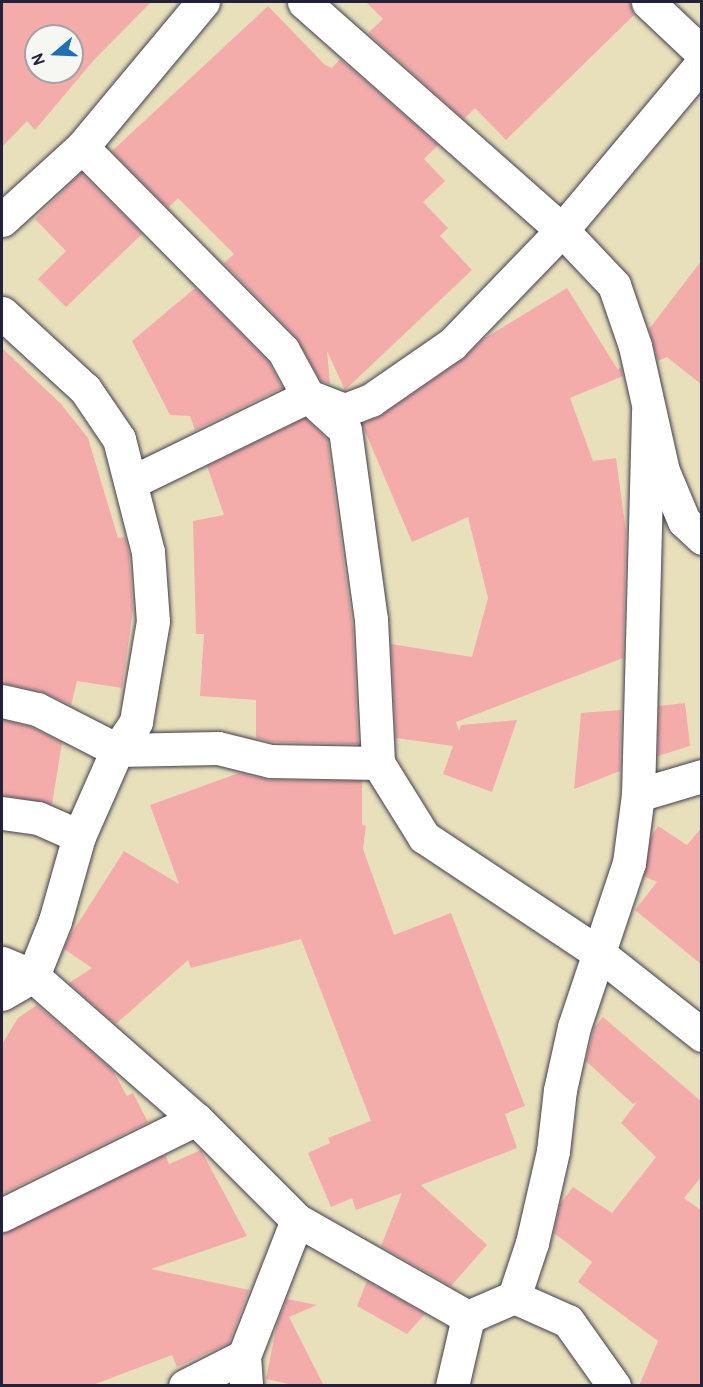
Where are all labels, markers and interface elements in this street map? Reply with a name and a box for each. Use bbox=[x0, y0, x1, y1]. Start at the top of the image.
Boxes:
north arrow bbox=[24, 24, 84, 84]
text: N bbox=[28, 51, 50, 68]

